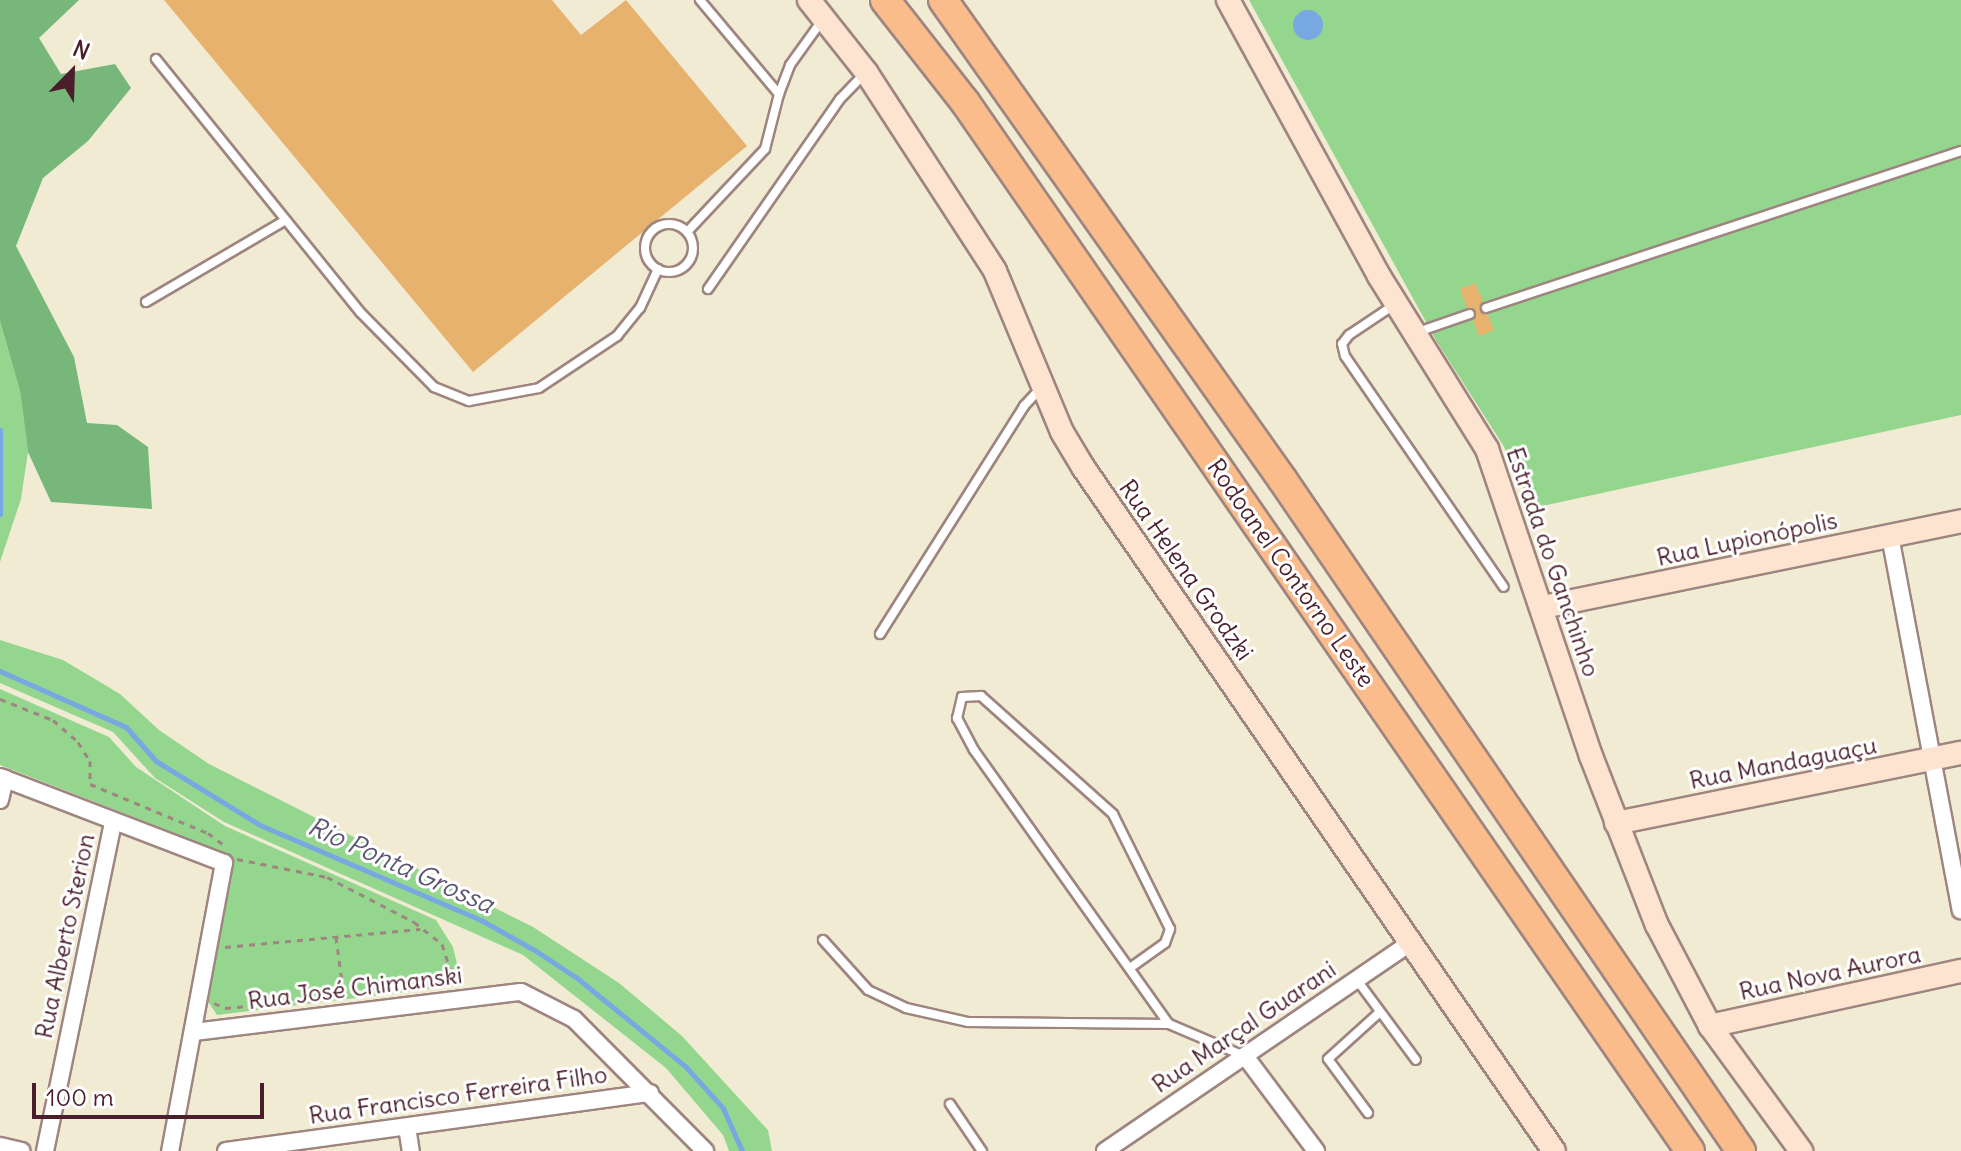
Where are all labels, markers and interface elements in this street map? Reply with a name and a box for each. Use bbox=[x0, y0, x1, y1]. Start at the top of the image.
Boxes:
north arrow bbox=[32, 32, 112, 112]
text: N bbox=[69, 34, 94, 66]
street label: Estrada do Ganchinho bbox=[1500, 444, 1606, 680]
street label: Rodoanel Contorno Leste bbox=[1201, 453, 1381, 693]
street label: Rua Helena Grodzki bbox=[1113, 474, 1259, 666]
street label: Rua Lupionópolis bbox=[1654, 506, 1840, 572]
street label: Rua Mandaguaçu bbox=[1687, 731, 1879, 795]
water label: Rio Ponta Grossa bbox=[303, 810, 499, 920]
street label: Rua Alberto Sterion bbox=[29, 831, 101, 1041]
street label: Rua Nova Aurora bbox=[1737, 940, 1923, 1006]
street label: Rua Marçal Guarani bbox=[1147, 955, 1341, 1099]
street label: Rua José Chimanski bbox=[246, 961, 464, 1015]
street label: Rua Francisco Ferreira Filho bbox=[307, 1060, 609, 1130]
scale bar bbox=[36, 1067, 268, 1117]
text: 100 m bbox=[46, 1082, 114, 1112]

